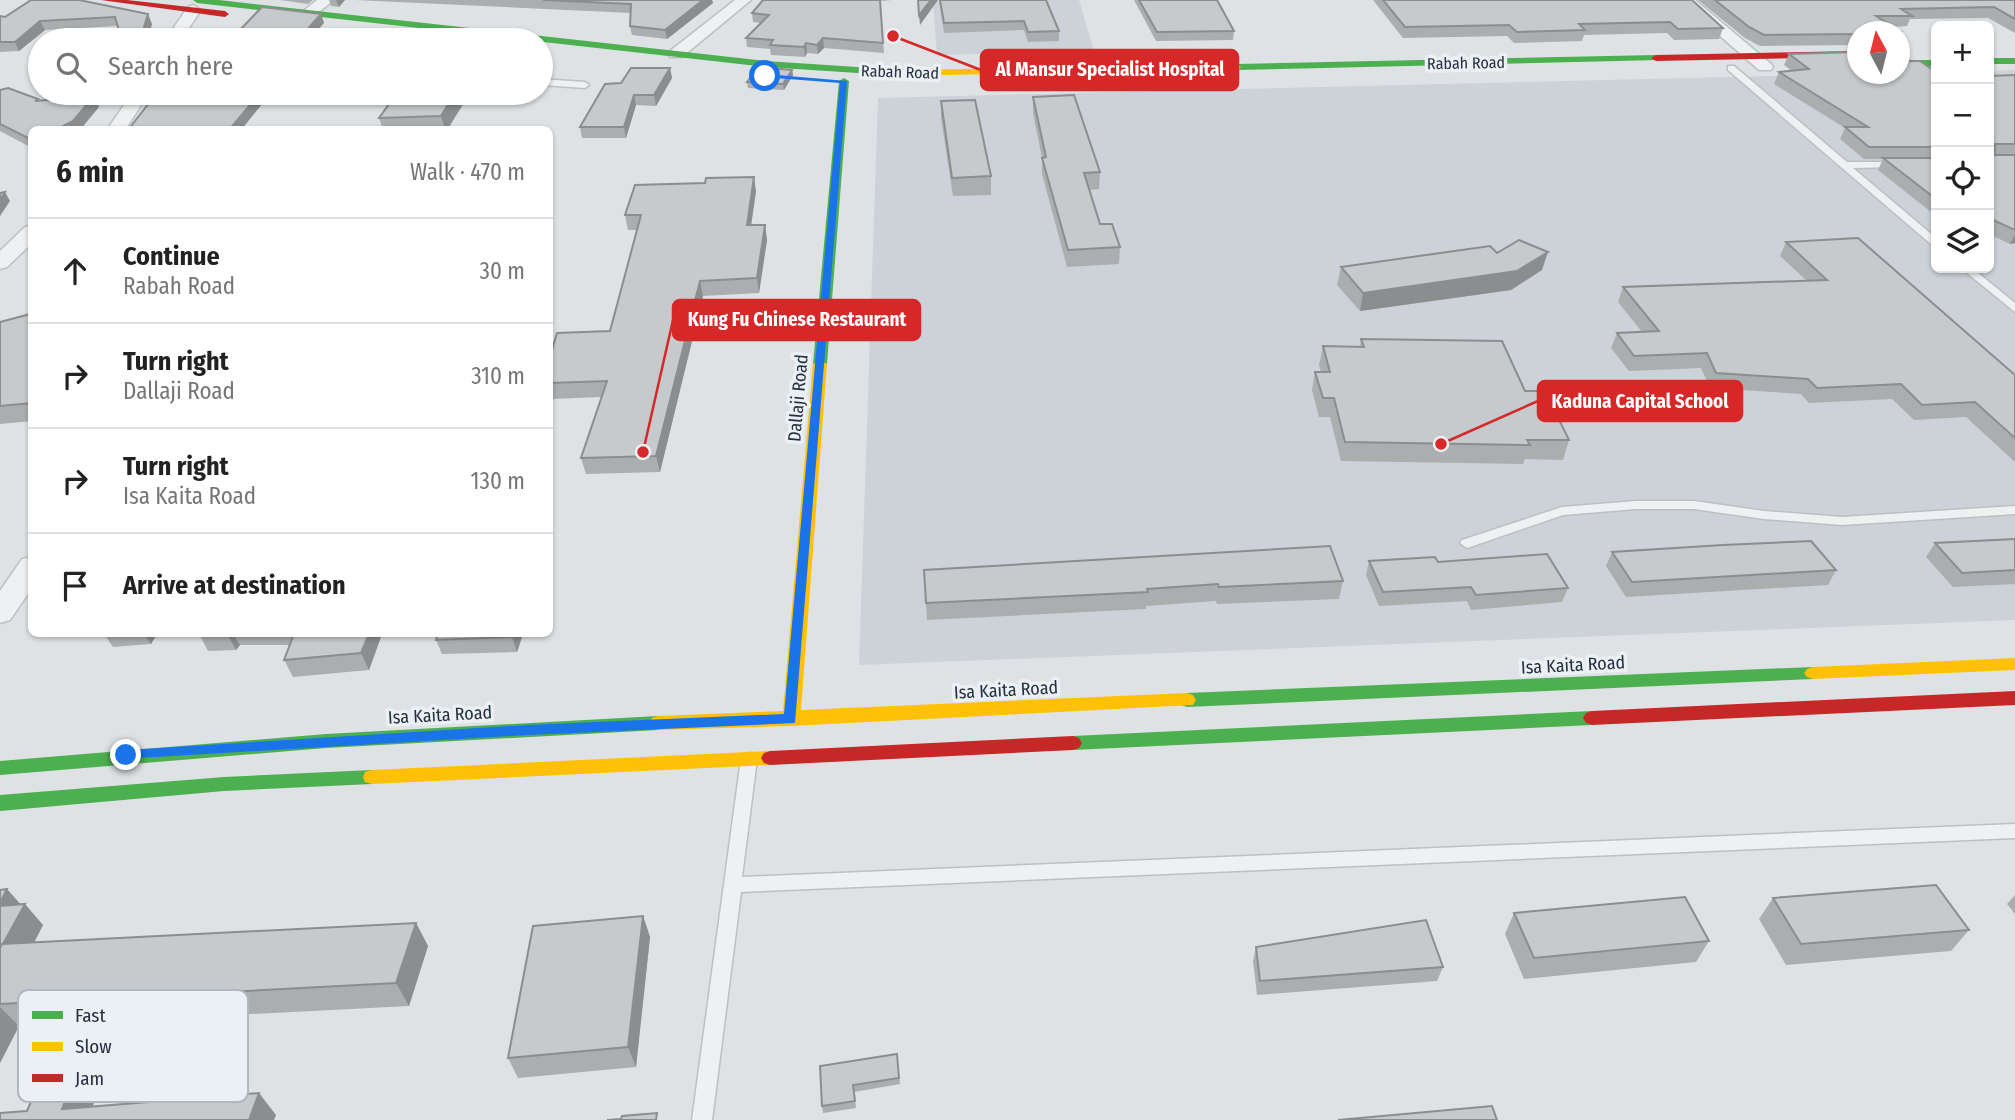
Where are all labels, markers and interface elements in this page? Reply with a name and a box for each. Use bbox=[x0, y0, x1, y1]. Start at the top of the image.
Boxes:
north arrow bbox=[1847, 21, 1910, 84]
map controls bbox=[1931, 21, 1994, 273]
button: + bbox=[1931, 21, 1994, 84]
search box bbox=[28, 28, 553, 105]
icon: search bbox=[52, 48, 90, 86]
callout: Al Mansur Specialist Hospital bbox=[981, 50, 1238, 90]
text: Search here bbox=[108, 51, 233, 82]
street label: Rabah Road bbox=[1427, 53, 1505, 73]
text: Al Mansur Specialist Hospital bbox=[994, 58, 1225, 81]
route start bbox=[749, 60, 780, 91]
street label: Rabah Road bbox=[861, 61, 939, 83]
button: − bbox=[1931, 84, 1994, 147]
button: locate bbox=[1931, 147, 1994, 210]
text: 6 min bbox=[56, 154, 124, 190]
text: Walk · 470 m bbox=[410, 158, 525, 186]
button: layers bbox=[1931, 210, 1994, 273]
text: Continue bbox=[123, 241, 220, 272]
icon: ahead bbox=[56, 252, 94, 290]
text: 30 m bbox=[480, 257, 525, 285]
text: Rabah Road bbox=[123, 272, 235, 300]
callout: Kung Fu Chinese Restaurant bbox=[673, 300, 920, 340]
text: Kung Fu Chinese Restaurant bbox=[688, 308, 906, 331]
text: Turn right bbox=[123, 346, 229, 377]
street label: Dallaji Road bbox=[783, 353, 813, 443]
icon: right bbox=[56, 357, 94, 395]
text: 310 m bbox=[471, 362, 525, 390]
text: Dallaji Road bbox=[123, 377, 235, 405]
callout: Kaduna Capital School bbox=[1538, 381, 1742, 421]
text: Kaduna Capital School bbox=[1552, 390, 1729, 413]
text: Turn right bbox=[123, 451, 229, 482]
icon: right bbox=[56, 462, 94, 500]
text: 130 m bbox=[471, 467, 525, 495]
text: Isa Kaita Road bbox=[123, 482, 256, 510]
icon: arrive bbox=[56, 567, 94, 605]
text: Arrive at destination bbox=[123, 570, 346, 601]
street label: Isa Kaita Road bbox=[1520, 651, 1626, 679]
street label: Isa Kaita Road bbox=[953, 676, 1059, 704]
street label: Isa Kaita Road bbox=[387, 701, 493, 729]
route end bbox=[110, 739, 141, 770]
legend bbox=[18, 990, 248, 1102]
text: Fast bbox=[75, 1004, 106, 1027]
text: Slow bbox=[75, 1035, 112, 1058]
text: Jam bbox=[75, 1067, 104, 1090]

